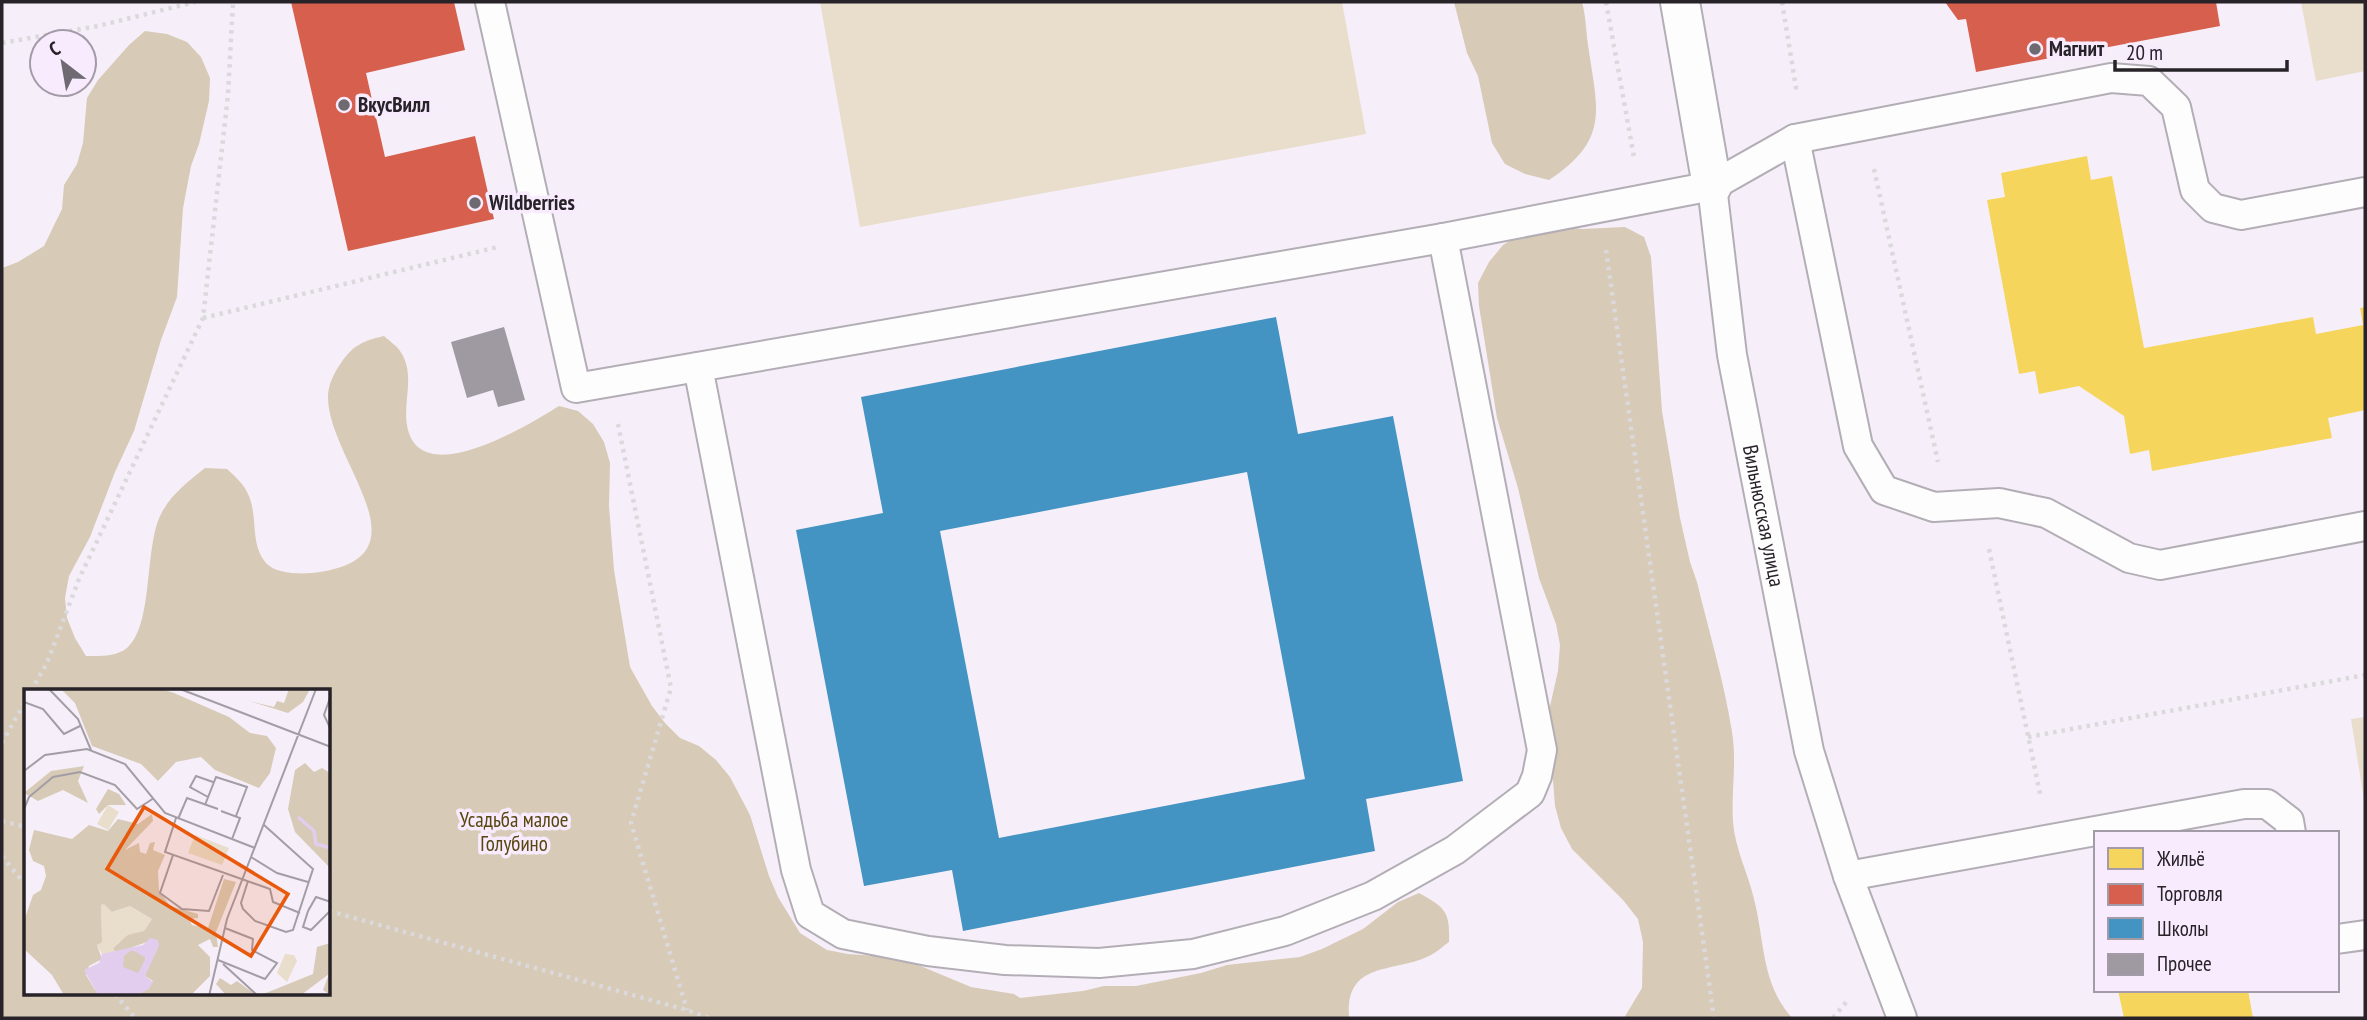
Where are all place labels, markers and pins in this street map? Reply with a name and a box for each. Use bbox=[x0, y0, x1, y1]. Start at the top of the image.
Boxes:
place label: Магнит bbox=[2049, 35, 2105, 62]
marker: Магнит bbox=[2027, 41, 2043, 57]
place label: ВкусВилл bbox=[358, 91, 430, 118]
marker: ВкусВилл bbox=[336, 97, 352, 113]
place label: Wildberries bbox=[488, 189, 575, 216]
marker: Wildberries bbox=[467, 195, 483, 211]

